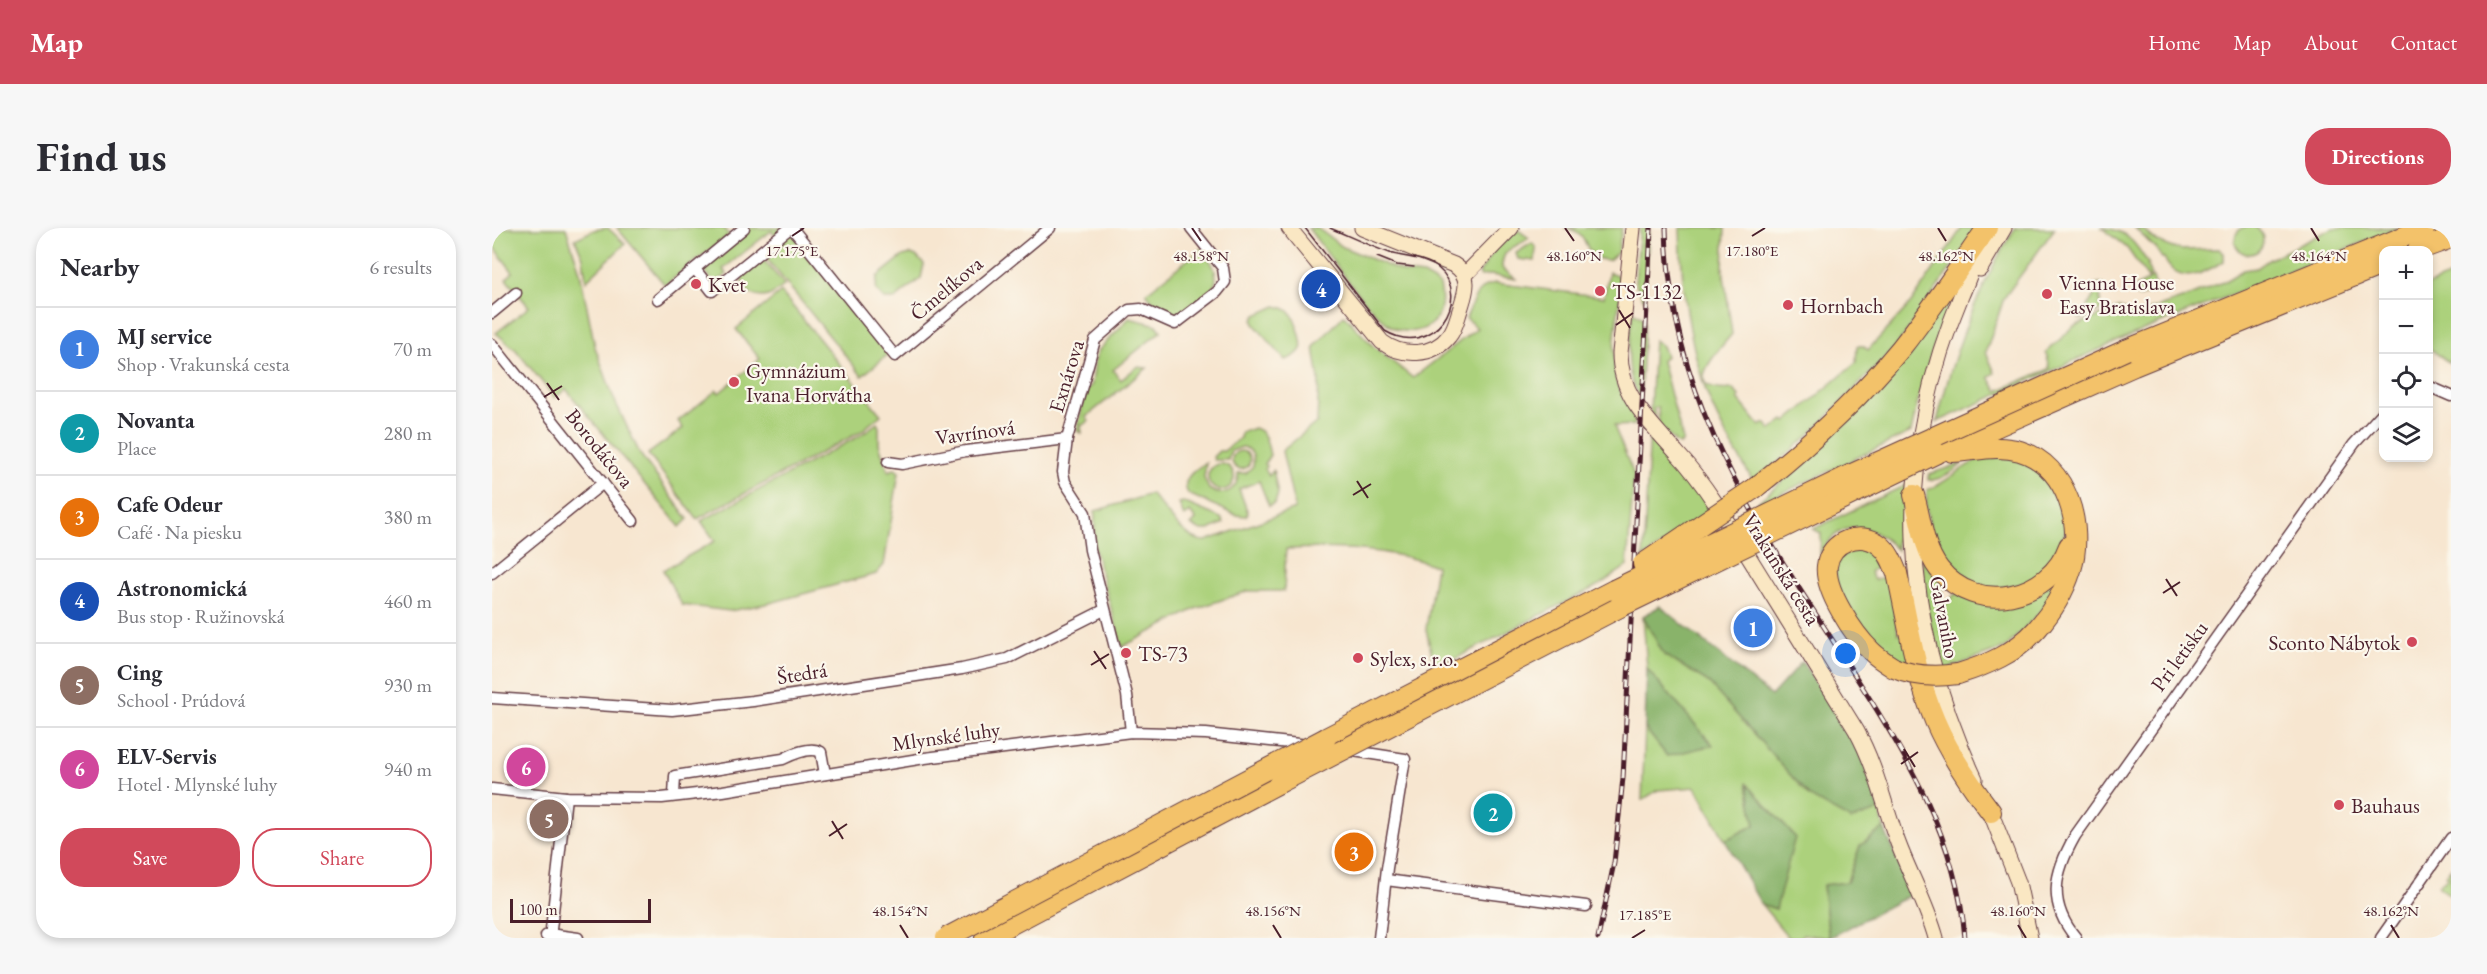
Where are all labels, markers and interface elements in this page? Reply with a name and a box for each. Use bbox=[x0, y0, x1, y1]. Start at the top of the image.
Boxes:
text: Map bbox=[30, 24, 83, 60]
text: Home bbox=[2148, 29, 2200, 56]
text: Map bbox=[2233, 29, 2271, 56]
text: About bbox=[2304, 29, 2357, 56]
text: Contact bbox=[2390, 29, 2457, 56]
button: Directions bbox=[2305, 128, 2451, 185]
text: Find us bbox=[36, 129, 167, 184]
text: 17.175°E bbox=[766, 241, 819, 260]
text: 17.180°E bbox=[1726, 241, 1779, 260]
text: 48.158°N bbox=[1173, 246, 1229, 265]
text: 48.160°N bbox=[1546, 246, 1602, 265]
text: 48.162°N bbox=[1918, 246, 1974, 265]
text: 48.164°N bbox=[2291, 246, 2347, 265]
map controls bbox=[2379, 246, 2433, 462]
button: + bbox=[2379, 246, 2433, 300]
street label: Čmelíkova bbox=[904, 249, 988, 326]
text: Nearby bbox=[60, 250, 140, 284]
text: 6 results bbox=[369, 254, 432, 280]
pin: 4 bbox=[1302, 266, 1340, 312]
place label: Vienna House Easy Bratislava bbox=[2059, 269, 2176, 320]
place label: Kvet bbox=[708, 271, 746, 298]
marker: Kvet bbox=[689, 277, 703, 291]
place label: TS-1132 bbox=[1612, 278, 1682, 305]
marker: TS-1132 bbox=[1593, 284, 1607, 298]
marker: Vienna House Easy Bratislava bbox=[2040, 287, 2054, 301]
place label: Hornbach bbox=[1800, 292, 1884, 319]
marker: Hornbach bbox=[1781, 298, 1795, 312]
button: − bbox=[2379, 300, 2433, 354]
text: MJ service bbox=[117, 322, 212, 351]
text: 1 bbox=[74, 336, 85, 362]
text: 70 m bbox=[393, 336, 432, 362]
street label: Exnárova bbox=[1042, 336, 1090, 416]
text: Shop · Vrakunská cesta bbox=[117, 351, 290, 377]
button: locate bbox=[2379, 354, 2433, 408]
place label: Gymnázium Ivana Horvátha bbox=[746, 357, 872, 408]
marker: Gymnázium Ivana Horvátha bbox=[727, 375, 741, 389]
street label: Borodáčova bbox=[560, 403, 641, 494]
text: Novanta bbox=[117, 406, 195, 435]
button: layers bbox=[2379, 408, 2433, 462]
street label: Vavrínová bbox=[934, 413, 1017, 451]
text: 2 bbox=[74, 420, 85, 446]
text: 280 m bbox=[384, 420, 432, 446]
text: Place bbox=[117, 435, 156, 461]
text: Cafe Odeur bbox=[117, 490, 223, 519]
text: 3 bbox=[74, 504, 85, 530]
text: 380 m bbox=[384, 504, 432, 530]
street label: Vrakunská cesta bbox=[1737, 508, 1827, 630]
text: Café · Na piesku bbox=[117, 519, 242, 545]
street label: Galvaniho bbox=[1924, 573, 1966, 661]
text: Astronomická bbox=[117, 574, 247, 603]
text: 4 bbox=[74, 588, 85, 614]
text: 460 m bbox=[384, 588, 432, 614]
text: Bus stop · Ružinovská bbox=[117, 603, 285, 629]
pin: 1 bbox=[1734, 606, 1772, 650]
street label: Pri letisku bbox=[2144, 615, 2214, 697]
place label: Sconto Nábytok bbox=[2268, 629, 2401, 656]
marker: Sconto Nábytok bbox=[2405, 635, 2419, 649]
your location bbox=[1831, 639, 1860, 668]
place label: TS-73 bbox=[1138, 640, 1188, 667]
place label: Sylex, s.r.o. bbox=[1370, 645, 1458, 672]
marker: TS-73 bbox=[1119, 646, 1133, 660]
marker: Sylex, s.r.o. bbox=[1351, 651, 1365, 665]
street label: Štedrá bbox=[775, 656, 830, 690]
text: Cing bbox=[117, 658, 163, 687]
text: 5 bbox=[74, 672, 85, 698]
text: 930 m bbox=[384, 672, 432, 698]
text: School · Prúdová bbox=[117, 687, 245, 713]
street label: Mlynské luhy bbox=[890, 715, 1002, 757]
text: ELV-Servis bbox=[117, 742, 217, 771]
pin: 6 bbox=[507, 744, 546, 790]
text: 6 bbox=[74, 756, 85, 782]
text: 940 m bbox=[384, 756, 432, 782]
text: Hotel · Mlynské luhy bbox=[117, 771, 277, 797]
pin: 2 bbox=[1474, 790, 1512, 836]
place label: Bauhaus bbox=[2351, 792, 2420, 819]
pin: 5 bbox=[530, 796, 568, 842]
marker: Bauhaus bbox=[2332, 798, 2346, 812]
button: Save bbox=[60, 828, 240, 887]
button: Share bbox=[252, 828, 432, 887]
pin: 3 bbox=[1334, 830, 1374, 874]
scale bar bbox=[510, 896, 651, 924]
text: 100 m bbox=[519, 899, 558, 920]
text: 48.154°N bbox=[872, 901, 928, 920]
text: 48.156°N bbox=[1245, 901, 1301, 920]
text: 48.160°N bbox=[1990, 901, 2046, 920]
text: 48.162°N bbox=[2363, 901, 2419, 920]
text: 17.185°E bbox=[1619, 905, 1672, 924]

